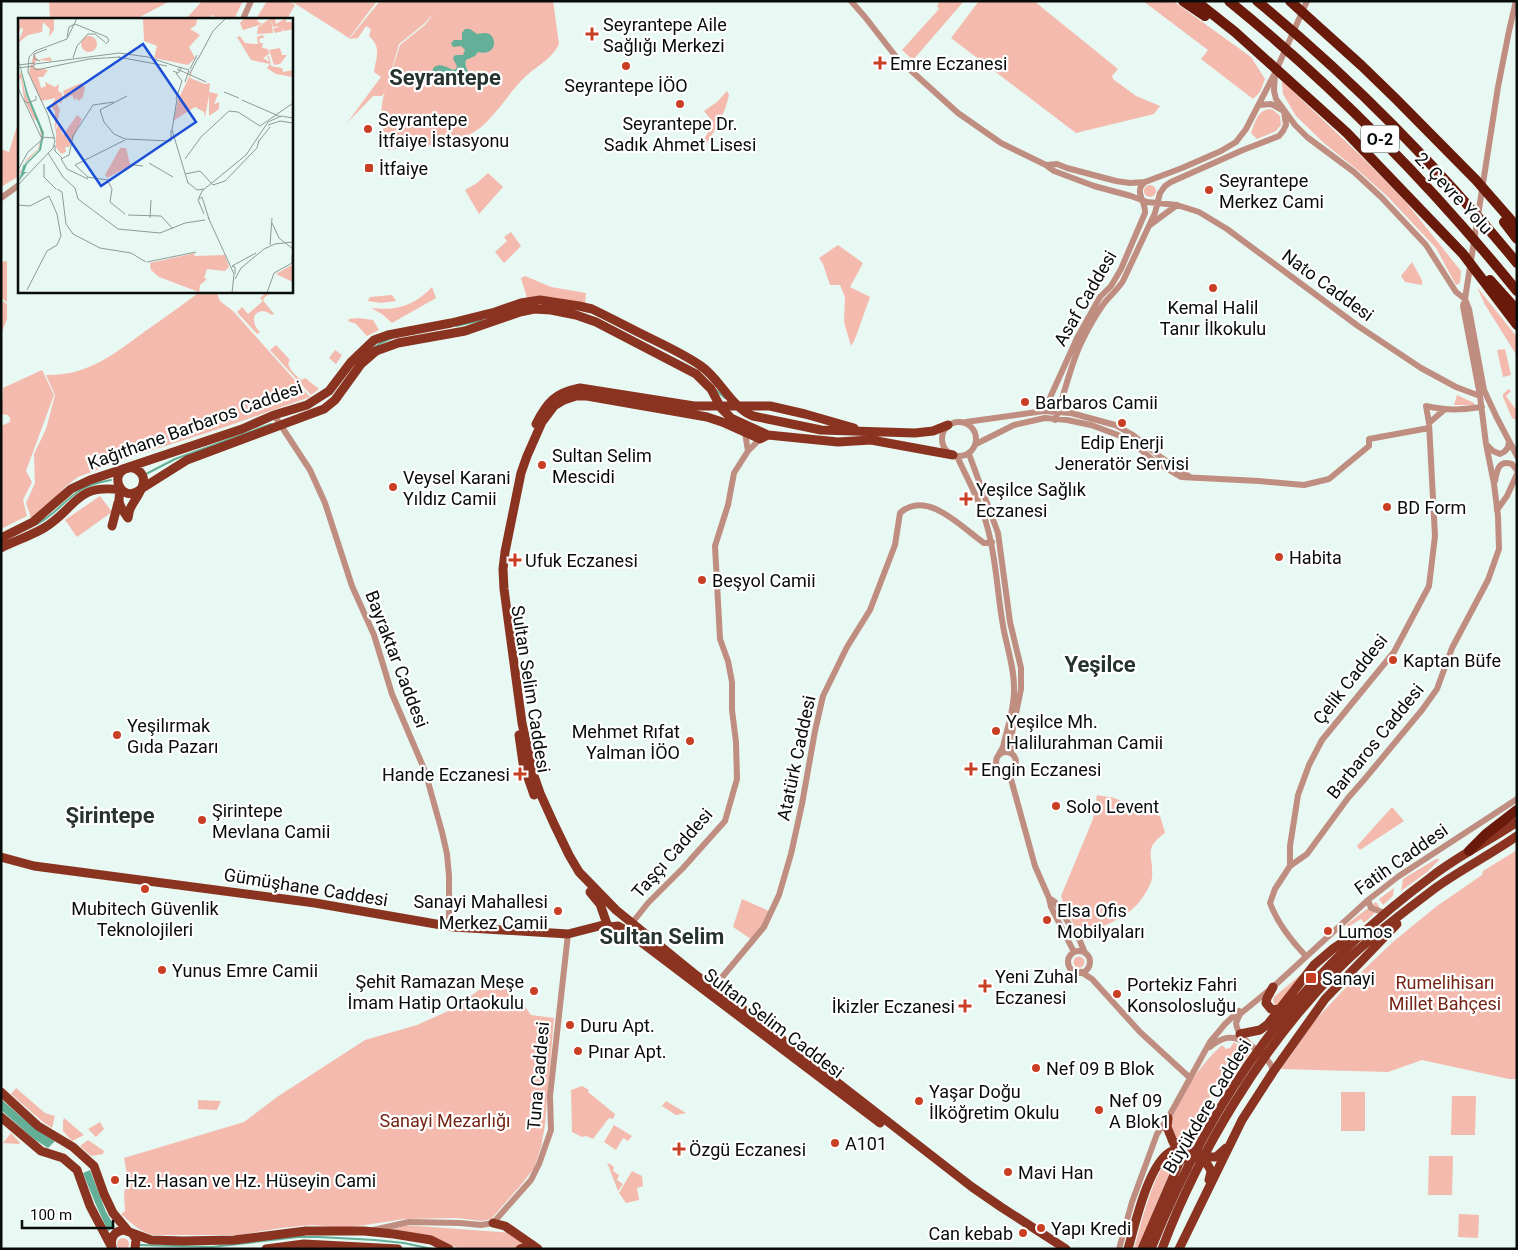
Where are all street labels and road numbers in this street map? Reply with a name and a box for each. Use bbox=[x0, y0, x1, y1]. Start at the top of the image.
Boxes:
road number: O-2 bbox=[1361, 126, 1399, 152]
street label: 2. Çevre Yolu bbox=[1411, 148, 1497, 238]
street label: Nato Caddesi bbox=[1278, 245, 1378, 325]
street label: Asaf Caddesi bbox=[1049, 247, 1121, 349]
street label: Kağıthane Barbaros Caddesi bbox=[85, 376, 305, 474]
street label: Bayraktar Caddesi bbox=[361, 587, 433, 731]
street label: Sultan Selim Caddesi bbox=[507, 604, 555, 774]
street label: Çelik Caddesi bbox=[1308, 630, 1392, 728]
street label: Barbaros Caddesi bbox=[1322, 679, 1428, 803]
street label: Atatürk Caddesi bbox=[772, 693, 820, 823]
street label: Taşçı Caddesi bbox=[627, 804, 717, 902]
street label: Fatih Caddesi bbox=[1350, 819, 1452, 899]
street label: Gümüşhane Caddesi bbox=[222, 864, 390, 910]
street label: Sultan Selim Caddesi bbox=[700, 964, 848, 1082]
street label: Tuna Caddesi bbox=[523, 1021, 553, 1131]
street label: Büyükdere Caddesi bbox=[1159, 1035, 1255, 1177]

